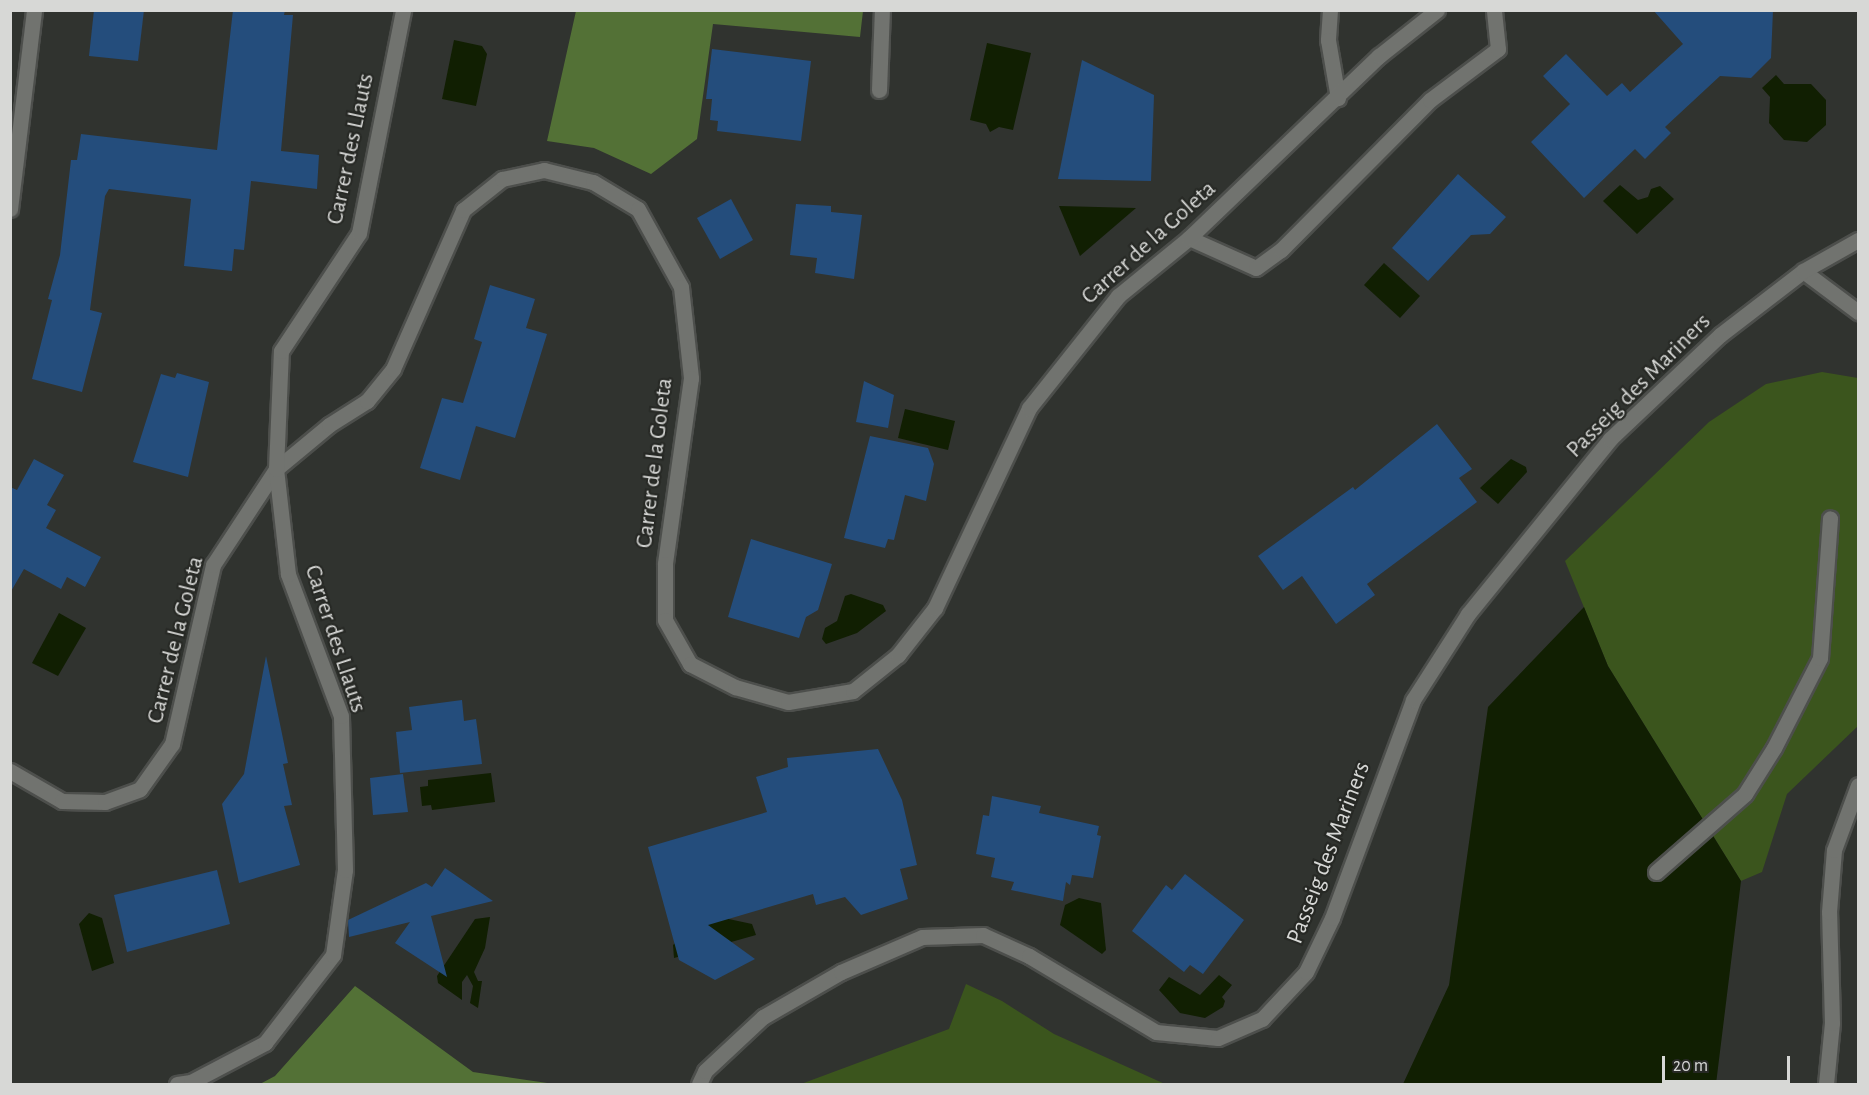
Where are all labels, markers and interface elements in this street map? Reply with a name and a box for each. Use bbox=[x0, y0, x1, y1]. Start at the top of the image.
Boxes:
street label: Carrer des Llauts bbox=[321, 71, 381, 227]
street label: Carrer de la Goleta bbox=[1076, 175, 1222, 311]
street label: Passeig des Mariners bbox=[1561, 308, 1717, 464]
street label: Carrer de la Goleta bbox=[630, 376, 680, 550]
street label: Carrer de la Goleta bbox=[141, 553, 211, 727]
street label: Carrer des Llauts bbox=[298, 561, 372, 717]
street label: Passeig des Mariners bbox=[1281, 758, 1377, 948]
scale bar bbox=[1665, 1044, 1792, 1082]
text: 20 m bbox=[1673, 1057, 1708, 1075]

